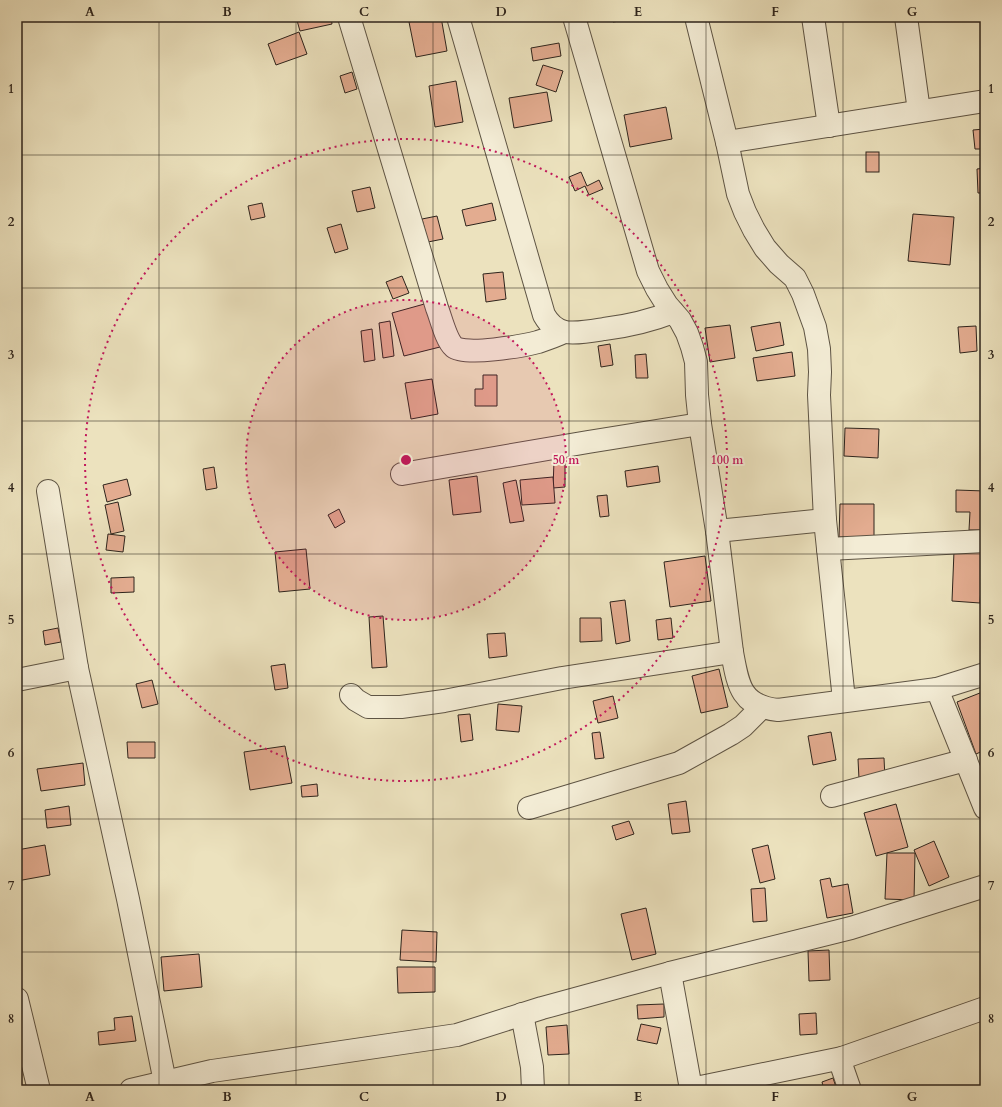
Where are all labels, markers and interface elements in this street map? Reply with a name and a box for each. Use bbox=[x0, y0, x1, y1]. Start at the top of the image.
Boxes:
text: A bbox=[85, 3, 95, 21]
text: B bbox=[222, 3, 232, 21]
text: C bbox=[359, 3, 369, 21]
text: D bbox=[495, 3, 507, 21]
text: E bbox=[634, 3, 642, 21]
text: F bbox=[771, 3, 779, 21]
text: G bbox=[907, 3, 918, 21]
text: 1 bbox=[8, 80, 14, 98]
text: 1 bbox=[988, 80, 994, 98]
text: 2 bbox=[8, 213, 15, 231]
text: 2 bbox=[988, 213, 995, 231]
text: 3 bbox=[8, 346, 15, 364]
text: 3 bbox=[988, 346, 995, 364]
text: 50 m bbox=[553, 452, 580, 468]
text: 100 m bbox=[711, 452, 744, 468]
centre of rings bbox=[399, 453, 413, 467]
text: 4 bbox=[8, 479, 15, 497]
text: 4 bbox=[988, 479, 995, 497]
text: 5 bbox=[8, 611, 14, 629]
text: 5 bbox=[988, 611, 994, 629]
text: 6 bbox=[8, 744, 15, 762]
text: 6 bbox=[988, 744, 995, 762]
text: 7 bbox=[8, 877, 15, 895]
text: 7 bbox=[988, 877, 995, 895]
text: 8 bbox=[8, 1010, 14, 1028]
text: 8 bbox=[988, 1010, 994, 1028]
text: A bbox=[85, 1088, 95, 1106]
text: B bbox=[222, 1088, 232, 1106]
text: C bbox=[359, 1088, 369, 1106]
text: D bbox=[495, 1088, 507, 1106]
text: E bbox=[634, 1088, 642, 1106]
text: F bbox=[771, 1088, 779, 1106]
text: G bbox=[907, 1088, 918, 1106]

